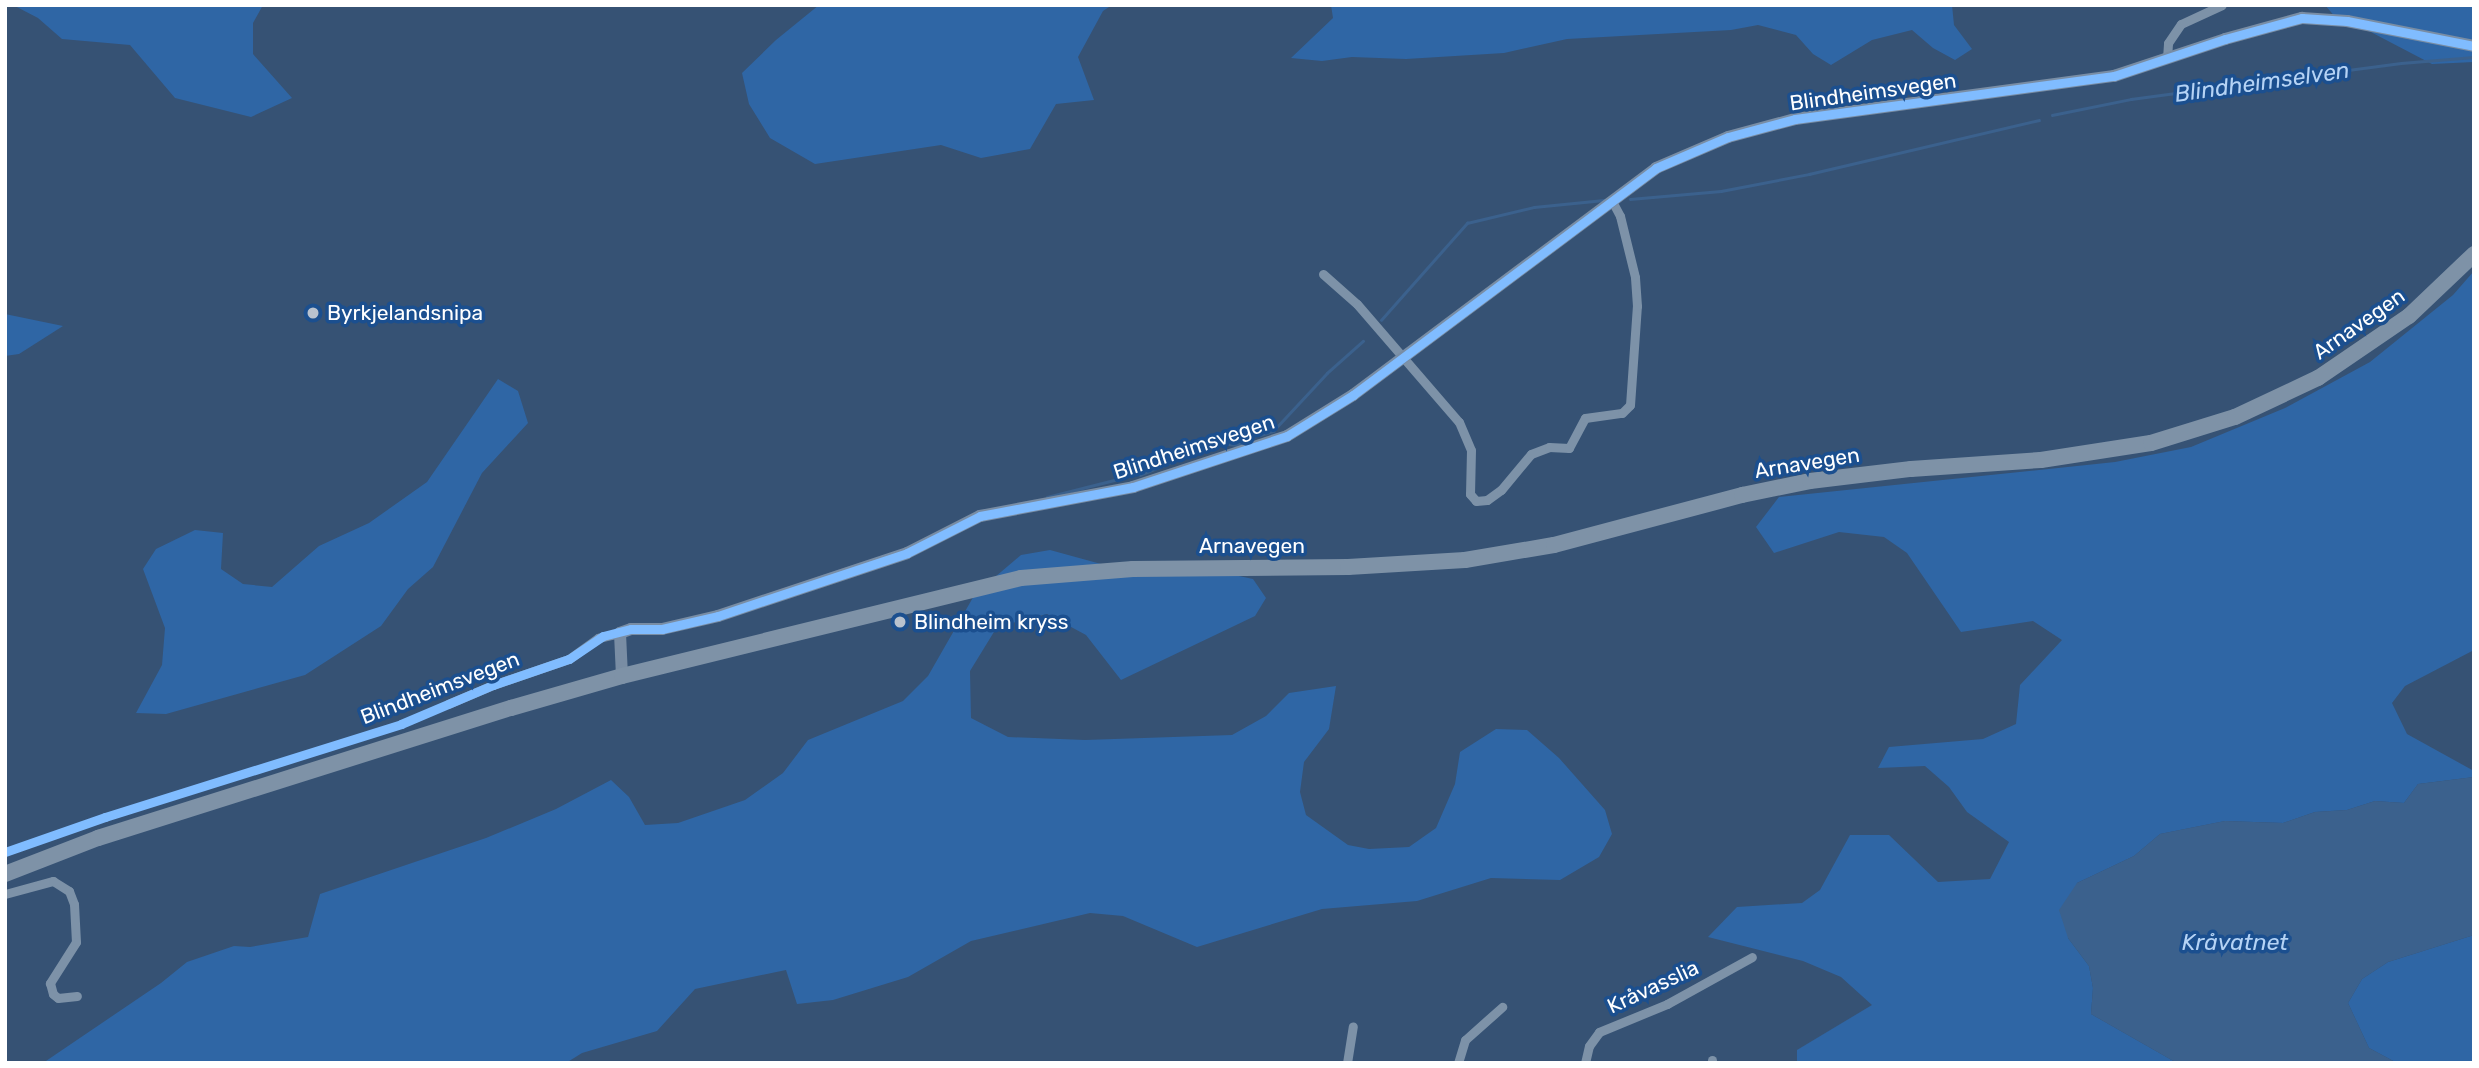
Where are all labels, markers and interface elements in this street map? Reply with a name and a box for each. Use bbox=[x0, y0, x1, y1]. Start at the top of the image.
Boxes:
water label: Blindheimselven bbox=[2173, 56, 2351, 108]
street label: Blindheimsvegen bbox=[1788, 68, 1958, 116]
street label: Arnavegen bbox=[2308, 283, 2410, 365]
place label: Byrkjelandsnipa bbox=[327, 300, 483, 326]
marker: Byrkjelandsnipa bbox=[305, 305, 321, 321]
street label: Blindheimsvegen bbox=[1110, 409, 1278, 485]
street label: Arnavegen bbox=[1753, 442, 1861, 484]
street label: Arnavegen bbox=[1199, 533, 1305, 559]
place label: Blindheim kryss bbox=[914, 609, 1068, 635]
marker: Blindheim kryss bbox=[892, 614, 908, 630]
street label: Blindheimsvegen bbox=[357, 646, 523, 730]
water label: Kråvatnet bbox=[2182, 928, 2288, 956]
street label: Kråvasslia bbox=[1603, 955, 1703, 1019]

